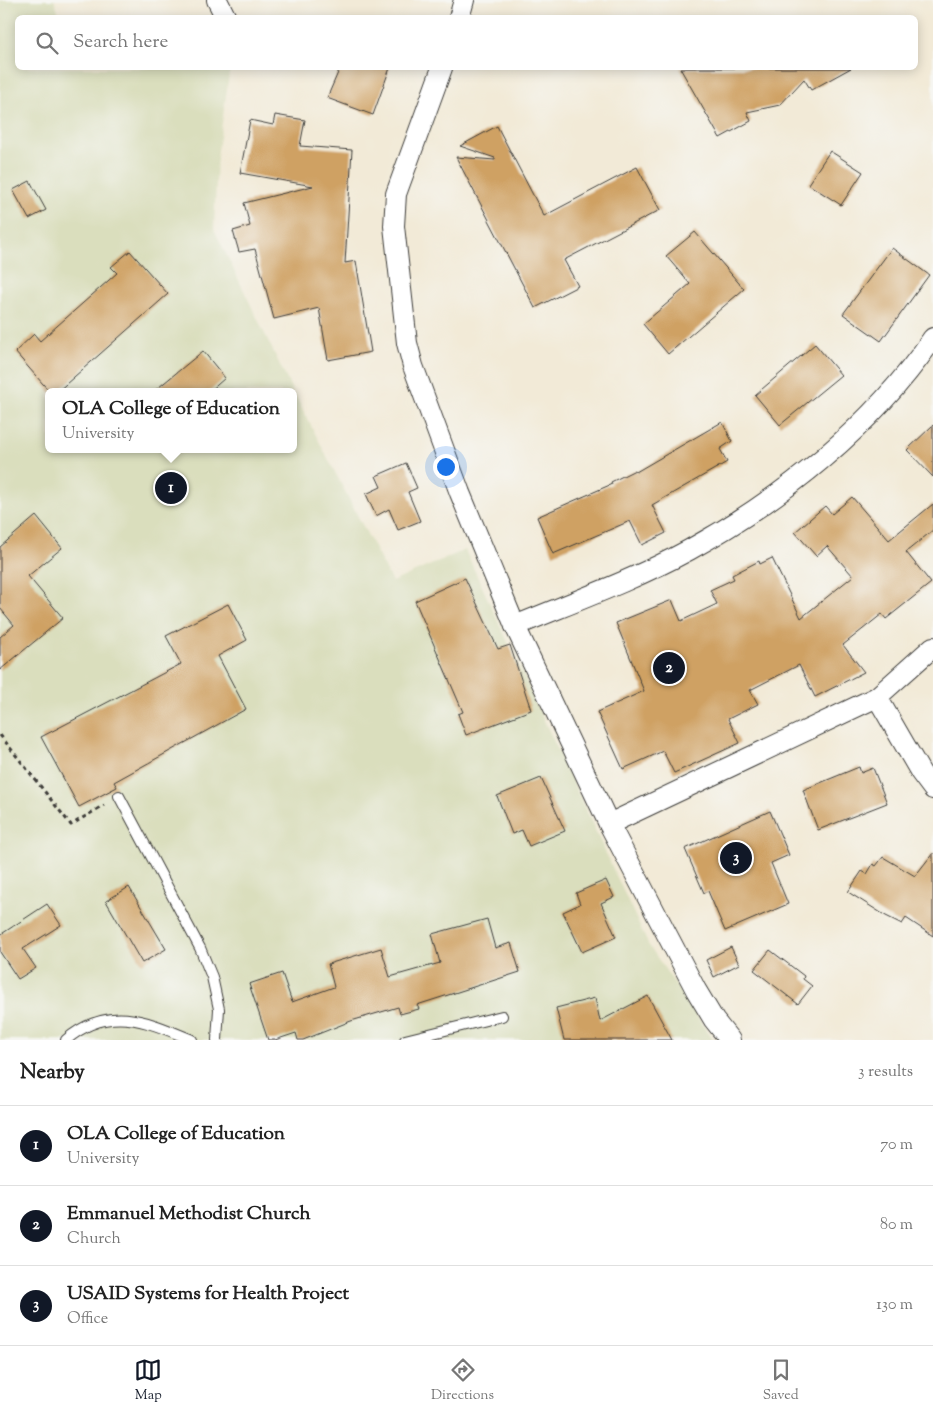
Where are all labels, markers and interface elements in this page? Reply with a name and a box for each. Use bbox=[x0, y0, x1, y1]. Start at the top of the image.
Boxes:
search box bbox=[15, 15, 918, 70]
icon: search bbox=[33, 29, 61, 57]
text: Search here bbox=[73, 29, 168, 56]
popup bbox=[45, 388, 297, 453]
text: OLA College of Education bbox=[62, 396, 280, 423]
text: University bbox=[62, 423, 134, 446]
your location bbox=[433, 454, 459, 480]
pin: 1 bbox=[155, 469, 187, 507]
pin: 2 bbox=[653, 649, 685, 687]
pin: 3 bbox=[720, 839, 752, 877]
text: Nearby bbox=[20, 1058, 85, 1088]
text: 3 results bbox=[858, 1061, 913, 1084]
text: OLA College of Education bbox=[67, 1121, 285, 1148]
text: 1 bbox=[33, 1134, 39, 1157]
text: 70 m bbox=[880, 1134, 913, 1157]
text: University bbox=[67, 1148, 140, 1171]
text: Emmanuel Methodist Church bbox=[67, 1201, 311, 1228]
text: 2 bbox=[32, 1214, 40, 1237]
text: 80 m bbox=[880, 1214, 913, 1237]
text: Church bbox=[67, 1228, 121, 1251]
text: USAID Systems for Health Project bbox=[67, 1281, 349, 1308]
text: 3 bbox=[33, 1294, 39, 1317]
text: 130 m bbox=[876, 1294, 913, 1317]
text: Office bbox=[67, 1308, 108, 1331]
tab: Map bbox=[134, 1356, 162, 1406]
tab: Directions bbox=[431, 1356, 494, 1406]
tab: Saved bbox=[763, 1356, 799, 1406]

